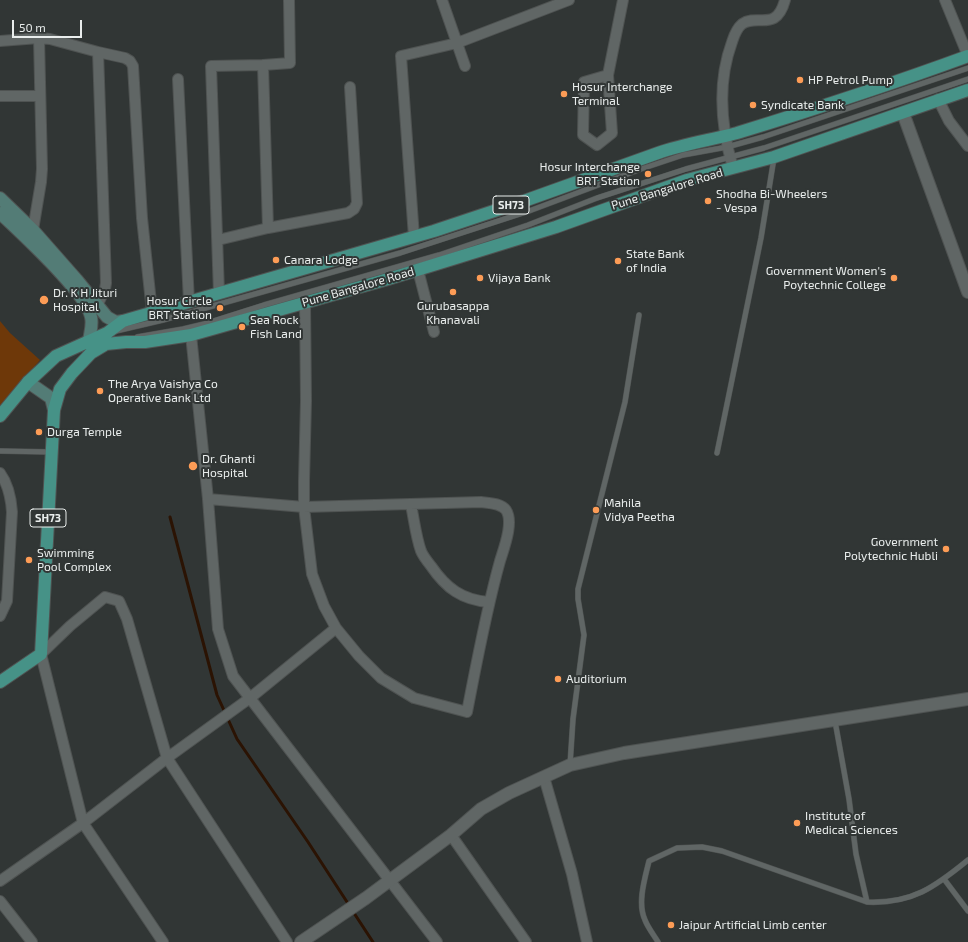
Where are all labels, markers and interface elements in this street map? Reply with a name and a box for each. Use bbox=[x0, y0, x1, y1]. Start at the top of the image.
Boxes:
scale bar bbox=[14, 12, 84, 38]
text: 50 m bbox=[19, 20, 46, 34]
place label: HP Petrol Pump bbox=[808, 73, 893, 87]
marker: HP Petrol Pump bbox=[795, 75, 805, 85]
place label: Hosur Interchange Terminal bbox=[572, 80, 673, 108]
marker: Hosur Interchange Terminal bbox=[559, 89, 569, 99]
place label: Syndicate Bank bbox=[761, 98, 844, 112]
marker: Syndicate Bank bbox=[748, 100, 758, 110]
place label: Hosur Interchange BRT Station bbox=[539, 160, 640, 188]
street label: Pune Bangalore Road bbox=[609, 165, 725, 213]
marker: Hosur Interchange BRT Station bbox=[643, 169, 653, 179]
place label: Shodha Bi-Wheelers - Vespa bbox=[716, 187, 827, 215]
road number: SH73 bbox=[493, 196, 529, 214]
marker: Shodha Bi-Wheelers - Vespa bbox=[703, 196, 713, 206]
place label: State Bank of India bbox=[626, 247, 685, 275]
place label: Canara Lodge bbox=[284, 253, 358, 267]
marker: Canara Lodge bbox=[271, 255, 281, 265]
marker: State Bank of India bbox=[613, 256, 623, 266]
street label: Pune Bangalore Road bbox=[300, 264, 416, 310]
place label: Government Women's Poytechnic College bbox=[766, 264, 886, 292]
place label: Vijaya Bank bbox=[488, 271, 551, 285]
marker: Vijaya Bank bbox=[475, 273, 485, 283]
marker: Government Women's Poytechnic College bbox=[889, 273, 899, 283]
place label: Dr. K H Jituri Hospital bbox=[53, 286, 117, 314]
marker: Gurubasappa Khanavali bbox=[448, 287, 458, 297]
marker: Dr. K H Jituri Hospital bbox=[38, 294, 50, 306]
place label: Hosur Circle BRT Station bbox=[146, 294, 212, 322]
place label: Gurubasappa Khanavali bbox=[417, 299, 489, 327]
marker: Hosur Circle BRT Station bbox=[215, 303, 225, 313]
place label: Sea Rock Fish Land bbox=[250, 313, 302, 341]
marker: Sea Rock Fish Land bbox=[237, 322, 247, 332]
place label: The Arya Vaishya Co Operative Bank Ltd bbox=[108, 377, 218, 405]
marker: The Arya Vaishya Co Operative Bank Ltd bbox=[95, 386, 105, 396]
place label: Durga Temple bbox=[47, 425, 122, 439]
marker: Durga Temple bbox=[34, 427, 44, 437]
place label: Dr. Ghanti Hospital bbox=[202, 452, 255, 480]
marker: Dr. Ghanti Hospital bbox=[187, 460, 199, 472]
place label: Mahila Vidya Peetha bbox=[604, 496, 675, 524]
marker: Mahila Vidya Peetha bbox=[591, 505, 601, 515]
road number: SH73 bbox=[30, 509, 66, 527]
place label: Government Polytechnic Hubli bbox=[844, 535, 938, 563]
marker: Government Polytechnic Hubli bbox=[941, 544, 951, 554]
place label: Swimming Pool Complex bbox=[37, 546, 111, 574]
marker: Swimming Pool Complex bbox=[24, 555, 34, 565]
place label: Auditorium bbox=[566, 672, 627, 686]
marker: Auditorium bbox=[553, 674, 563, 684]
place label: Institute of Medical Sciences bbox=[805, 809, 898, 837]
marker: Institute of Medical Sciences bbox=[792, 818, 802, 828]
place label: Jaipur Artificial Limb center bbox=[679, 918, 827, 932]
marker: Jaipur Artificial Limb center bbox=[666, 920, 676, 930]

